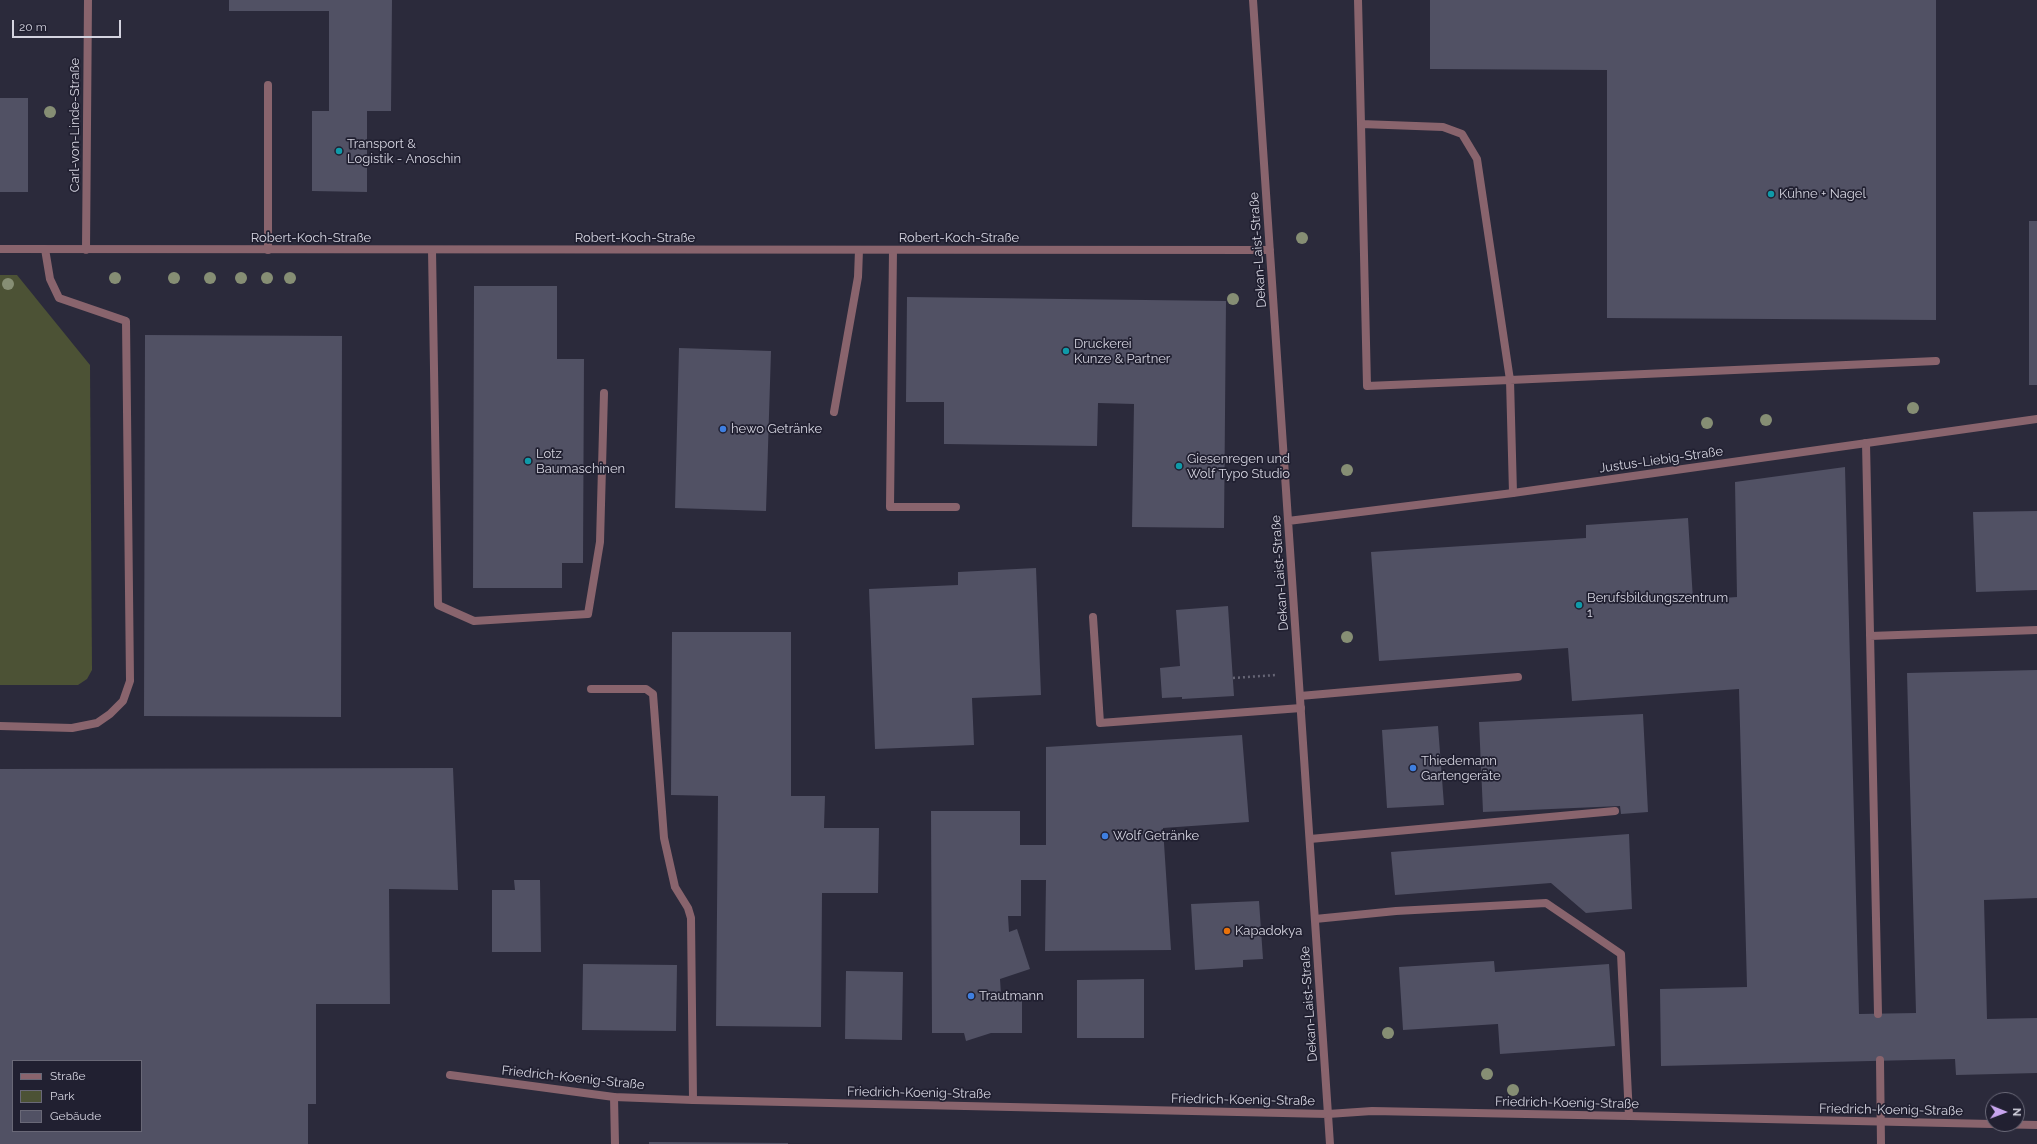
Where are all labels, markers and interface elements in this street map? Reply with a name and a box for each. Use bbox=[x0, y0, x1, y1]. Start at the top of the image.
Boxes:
scale bar bbox=[14, 12, 123, 38]
text: 20 m bbox=[19, 20, 47, 34]
street label: Carl-von-Linde-Straße bbox=[67, 58, 83, 192]
place label: Transport & Logistik - Anoschin bbox=[347, 136, 461, 167]
marker: Transport & Logistik - Anoschin bbox=[334, 146, 344, 156]
place label: Kühne + Nagel bbox=[1779, 186, 1866, 202]
marker: Kühne + Nagel bbox=[1766, 189, 1776, 199]
street label: Dekan-Laist-Straße bbox=[1246, 192, 1270, 308]
street label: Robert-Koch-Straße bbox=[251, 230, 371, 246]
street label: Robert-Koch-Straße bbox=[575, 230, 695, 246]
street label: Robert-Koch-Straße bbox=[899, 230, 1019, 246]
place label: Druckerei Kunze & Partner bbox=[1074, 336, 1170, 367]
marker: Druckerei Kunze & Partner bbox=[1061, 346, 1071, 356]
place label: hewo Getränke bbox=[731, 421, 822, 437]
marker: hewo Getränke bbox=[718, 424, 728, 434]
street label: Justus-Liebig-Straße bbox=[1598, 444, 1724, 476]
place label: Lotz Baumaschinen bbox=[536, 446, 625, 477]
place label: Giesenregen und Wolf Typo Studio bbox=[1187, 451, 1290, 482]
marker: Lotz Baumaschinen bbox=[523, 456, 533, 466]
marker: Giesenregen und Wolf Typo Studio bbox=[1174, 461, 1184, 471]
street label: Dekan-Laist-Straße bbox=[1268, 515, 1292, 631]
place label: Berufsbildungszentrum 1 bbox=[1587, 590, 1728, 621]
marker: Berufsbildungszentrum 1 bbox=[1574, 600, 1584, 610]
place label: Thiedemann Gartengeräte bbox=[1421, 753, 1501, 784]
marker: Thiedemann Gartengeräte bbox=[1408, 763, 1418, 773]
place label: Wolf Getränke bbox=[1113, 828, 1199, 844]
marker: Wolf Getränke bbox=[1100, 831, 1110, 841]
place label: Kapadokya bbox=[1235, 923, 1302, 939]
marker: Kapadokya bbox=[1222, 926, 1232, 936]
street label: Dekan-Laist-Straße bbox=[1297, 946, 1321, 1062]
place label: Trautmann bbox=[979, 988, 1044, 1004]
marker: Trautmann bbox=[966, 991, 976, 1001]
legend bbox=[12, 1060, 142, 1132]
street label: Friedrich-Koenig-Straße bbox=[501, 1063, 645, 1093]
text: Straße bbox=[50, 1069, 86, 1083]
street label: Friedrich-Koenig-Straße bbox=[847, 1084, 991, 1102]
text: Park bbox=[50, 1089, 75, 1103]
street label: Friedrich-Koenig-Straße bbox=[1171, 1091, 1315, 1109]
north arrow bbox=[1985, 1092, 2025, 1132]
street label: Friedrich-Koenig-Straße bbox=[1495, 1094, 1639, 1112]
street label: Friedrich-Koenig-Straße bbox=[1819, 1101, 1963, 1119]
text: N bbox=[2010, 1108, 2023, 1117]
text: Gebäude bbox=[50, 1109, 101, 1123]

